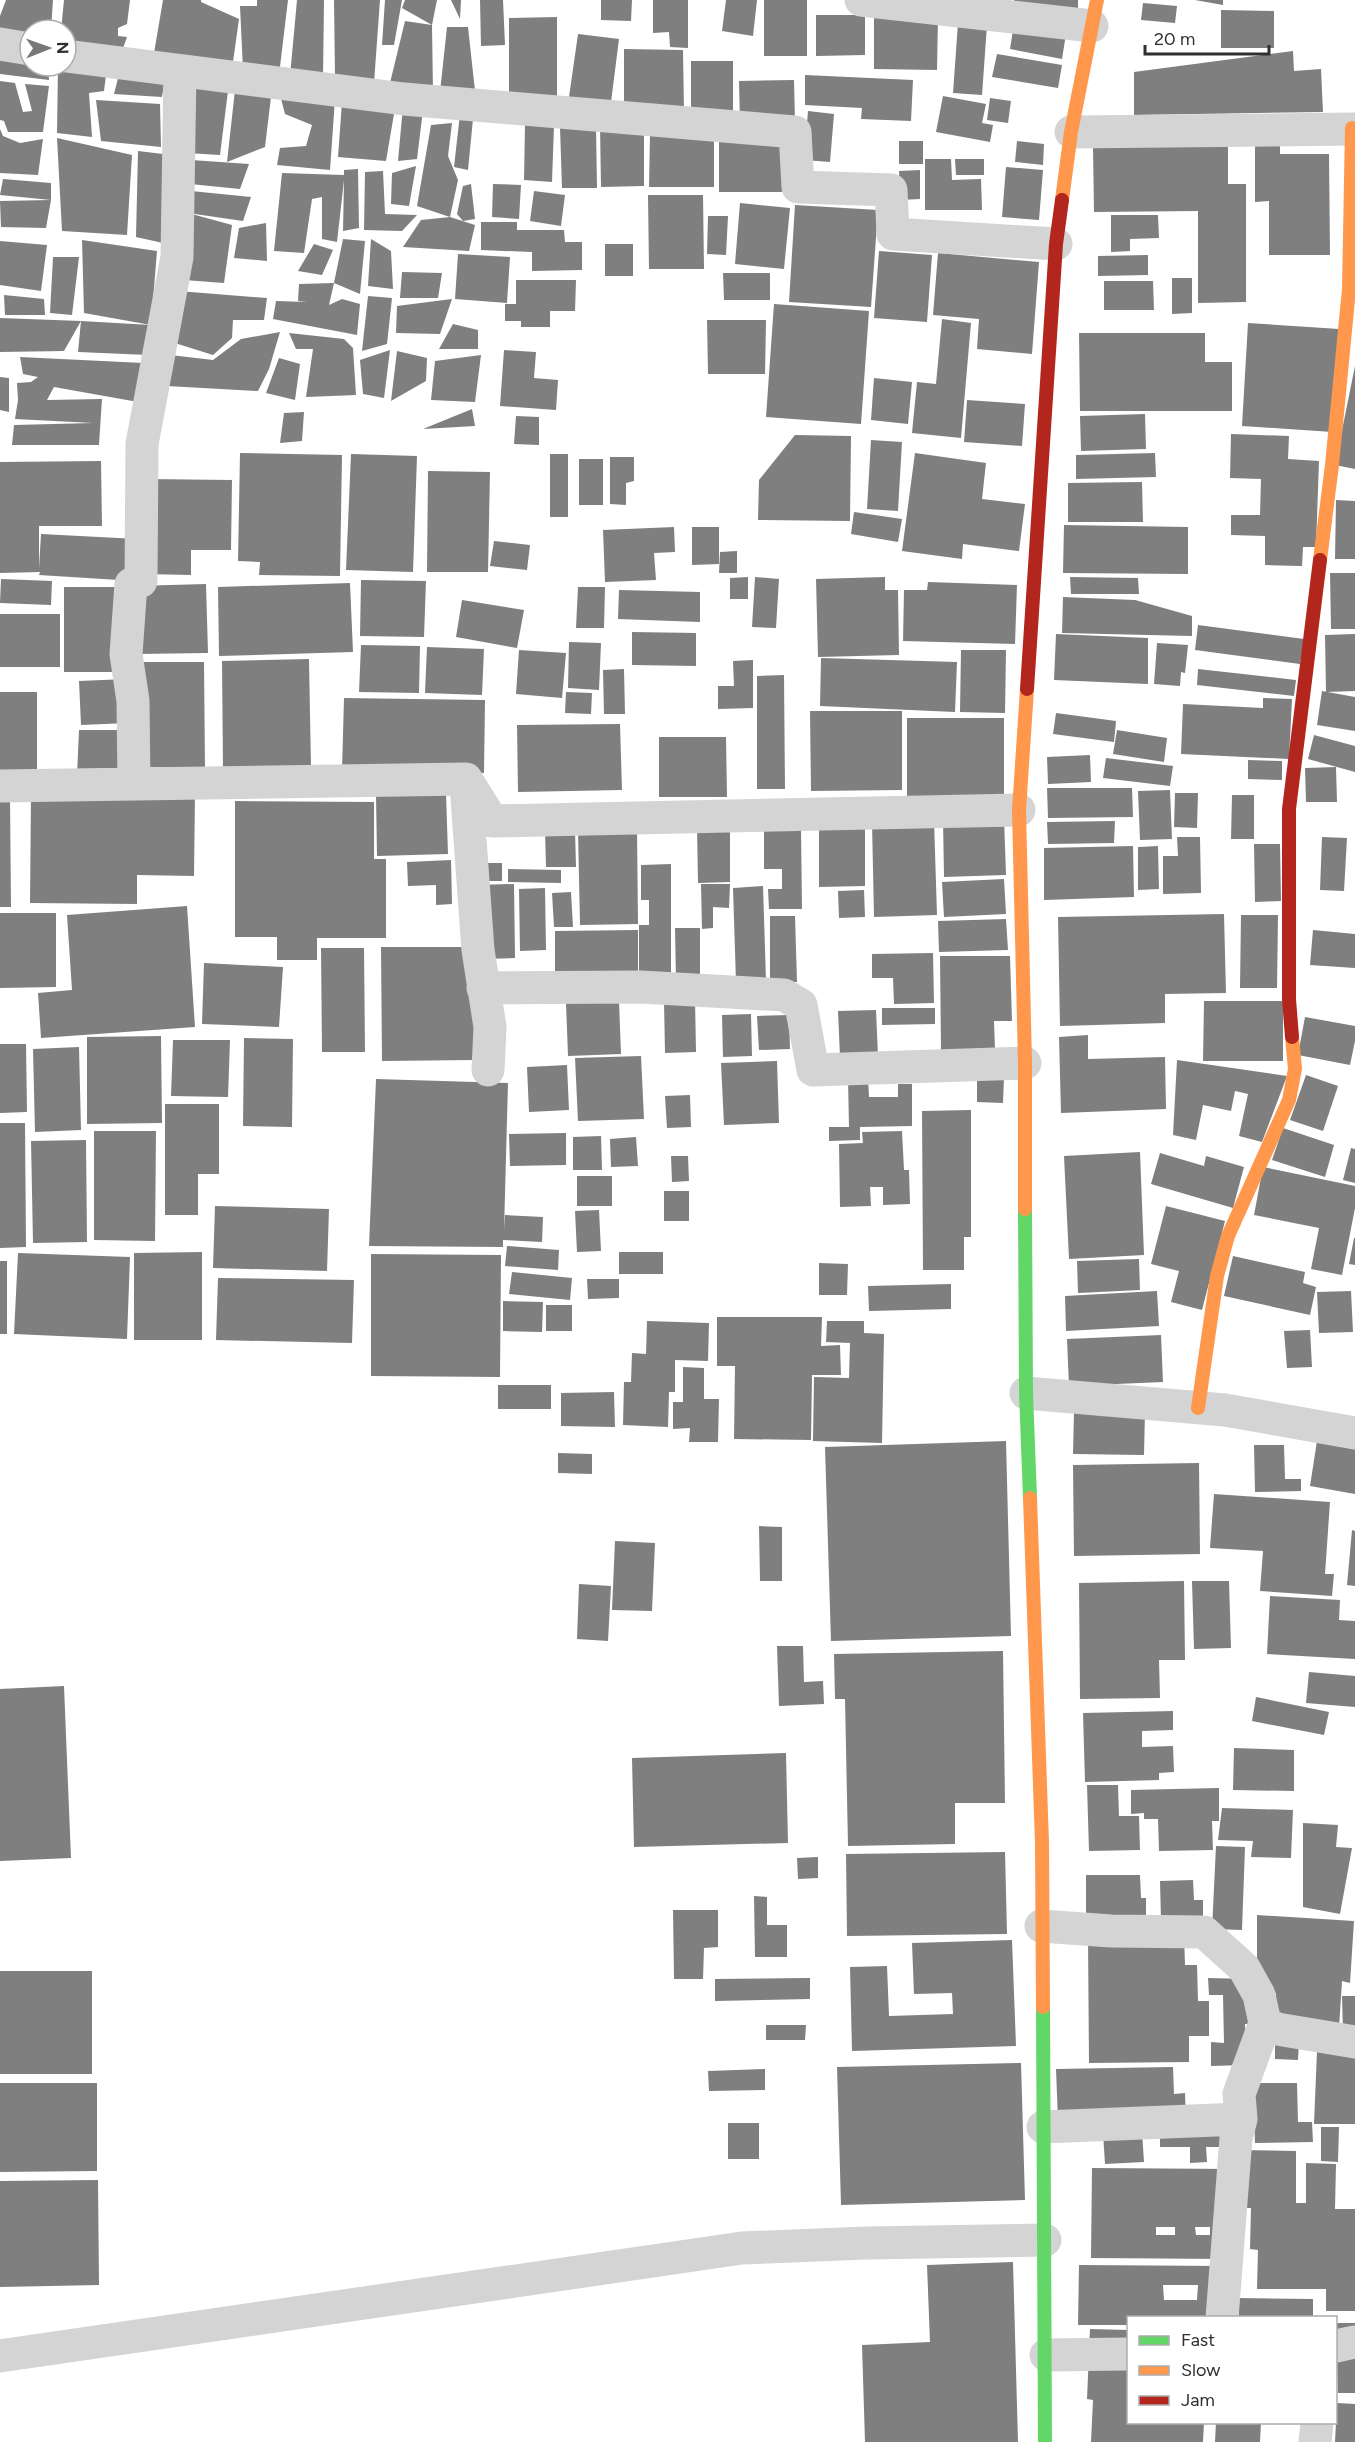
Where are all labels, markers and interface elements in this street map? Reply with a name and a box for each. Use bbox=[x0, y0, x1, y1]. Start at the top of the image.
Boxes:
north arrow bbox=[18, 18, 78, 78]
scale bar bbox=[1145, 18, 1270, 56]
text: 20 m bbox=[1154, 28, 1195, 50]
text: N bbox=[53, 41, 72, 54]
legend bbox=[1127, 2316, 1337, 2424]
text: Fast bbox=[1181, 2329, 1215, 2351]
text: Slow bbox=[1181, 2359, 1220, 2381]
text: Jam bbox=[1181, 2389, 1215, 2411]

